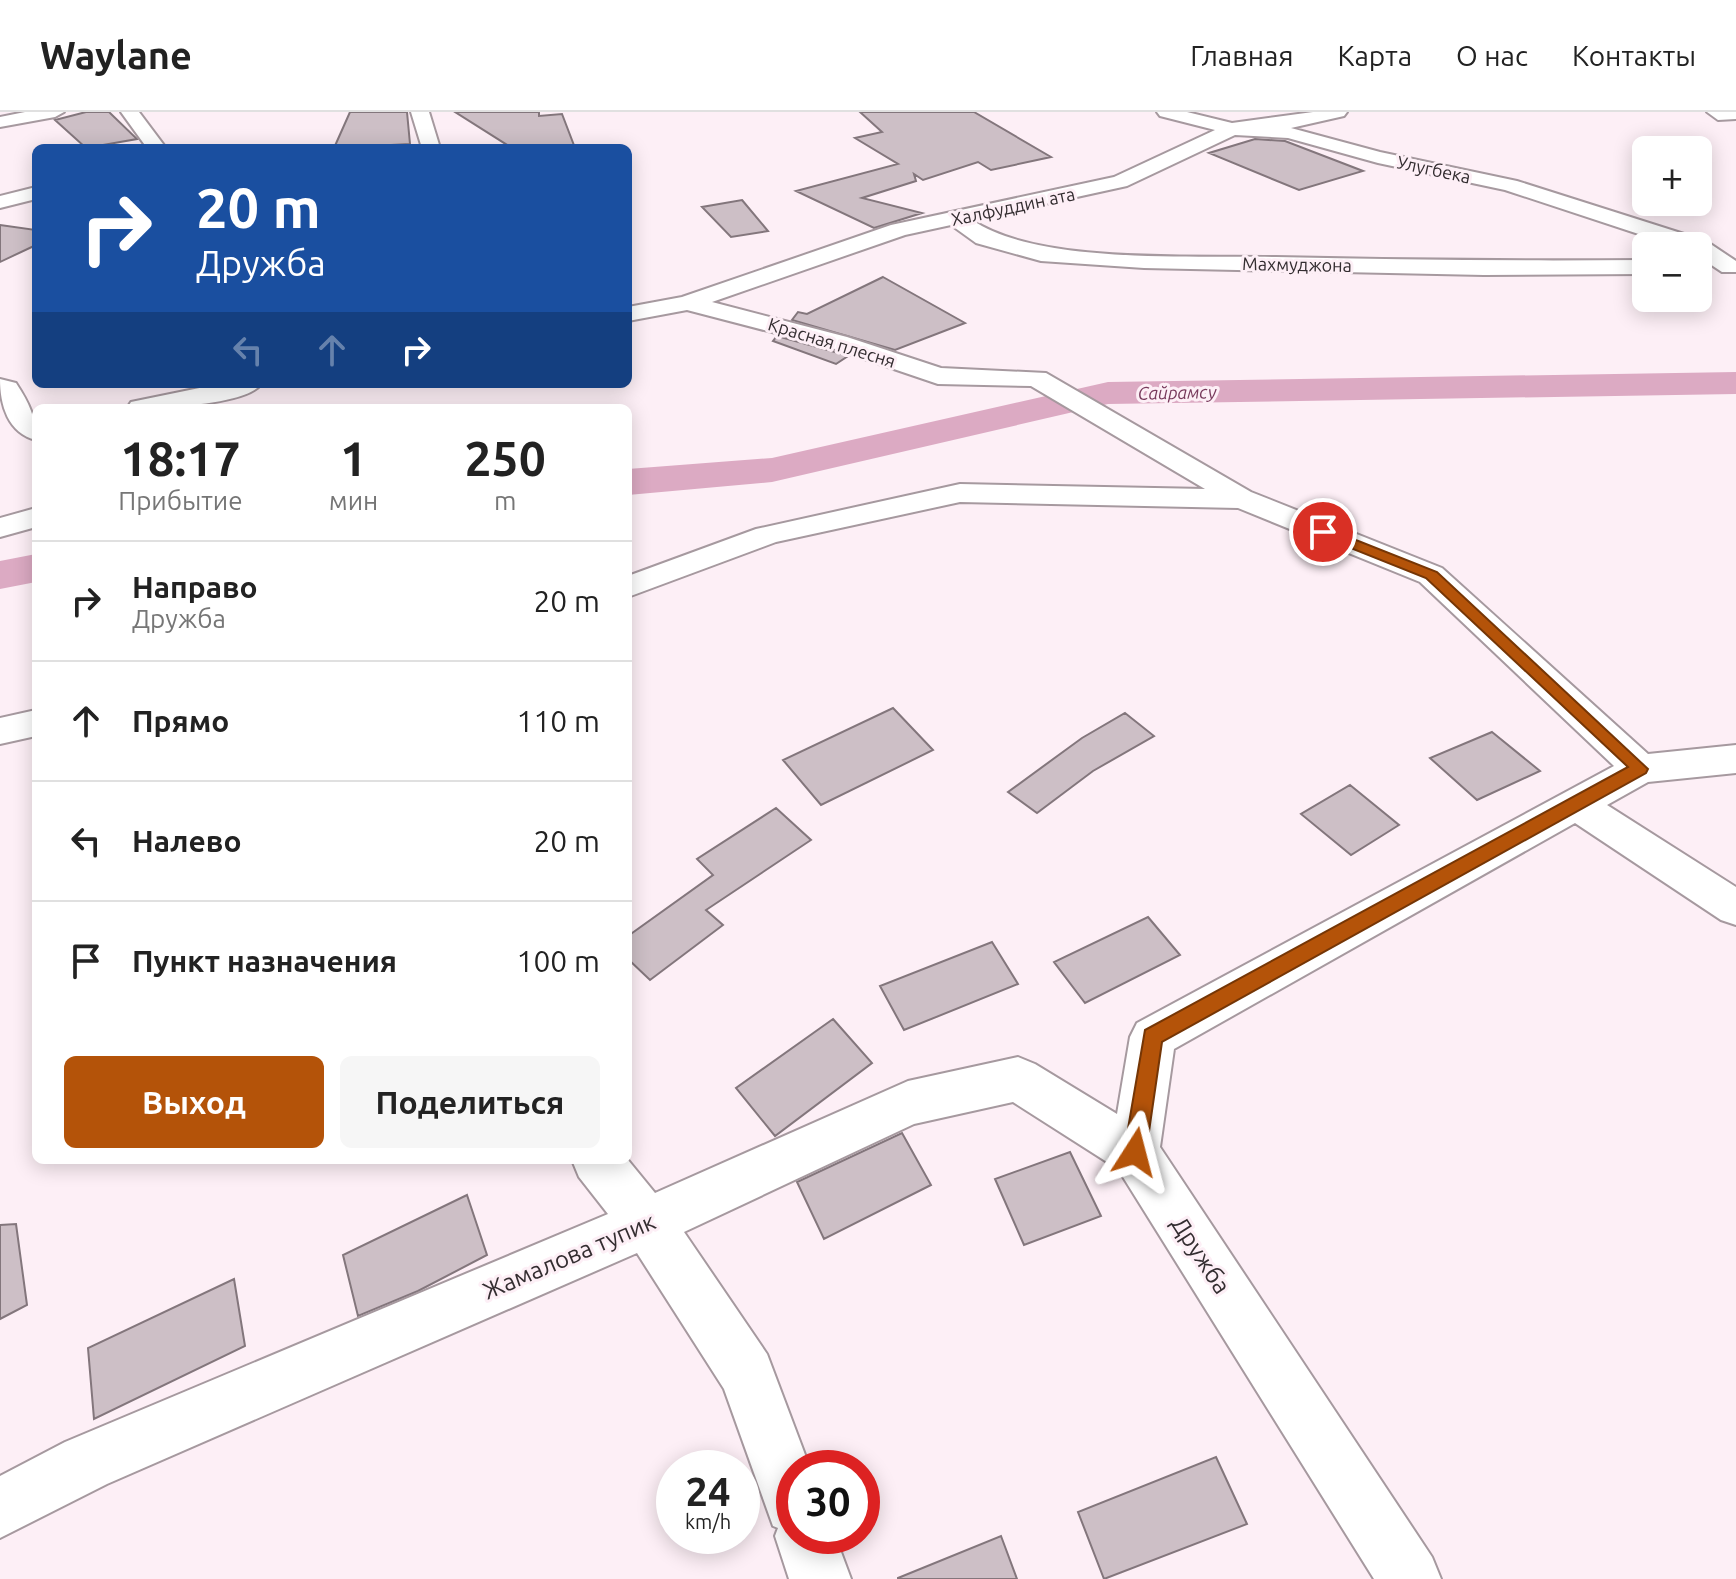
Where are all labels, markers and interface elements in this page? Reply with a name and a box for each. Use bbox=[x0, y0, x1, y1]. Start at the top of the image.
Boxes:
text: Waylane bbox=[40, 34, 192, 76]
text: Главная bbox=[1190, 40, 1293, 71]
text: Карта bbox=[1337, 40, 1412, 71]
text: О нас bbox=[1456, 40, 1528, 71]
text: Контакты bbox=[1572, 40, 1696, 71]
map controls bbox=[1632, 136, 1712, 312]
button: + bbox=[1632, 136, 1712, 216]
street label: Улугбека bbox=[1395, 151, 1473, 187]
icon: right bbox=[64, 176, 168, 280]
text: 20 m bbox=[196, 176, 321, 239]
street label: Халфуддин ата bbox=[949, 183, 1077, 229]
button: − bbox=[1632, 232, 1712, 312]
text: Дружба bbox=[196, 242, 326, 283]
street label: Махмуджона bbox=[1242, 253, 1352, 275]
street label: Красная плесня bbox=[766, 313, 898, 371]
icon: left bbox=[226, 328, 270, 372]
icon: ahead bbox=[310, 328, 354, 372]
icon: right bbox=[394, 328, 438, 372]
water label: Сайрамсу bbox=[1137, 381, 1217, 403]
text: 18:17 bbox=[120, 431, 240, 485]
text: 1 bbox=[340, 431, 367, 485]
text: 250 bbox=[465, 431, 546, 485]
text: Прибытие bbox=[118, 486, 243, 515]
text: мин bbox=[329, 486, 378, 515]
text: m bbox=[494, 486, 516, 515]
pin bbox=[1289, 498, 1357, 566]
icon: arrive bbox=[1301, 510, 1345, 554]
text: Направо bbox=[132, 570, 258, 604]
icon: right bbox=[64, 579, 108, 623]
text: 20 m bbox=[533, 584, 600, 618]
text: Дружба bbox=[132, 604, 226, 633]
icon: ahead bbox=[64, 699, 108, 743]
text: Прямо bbox=[132, 704, 229, 738]
text: 110 m bbox=[516, 704, 600, 738]
icon: left bbox=[64, 819, 108, 863]
text: Налево bbox=[132, 824, 242, 858]
text: 20 m bbox=[533, 824, 600, 858]
icon: arrive bbox=[64, 939, 108, 983]
text: Пункт назначения bbox=[132, 944, 397, 978]
text: 100 m bbox=[516, 944, 600, 978]
button: Выход bbox=[64, 1056, 324, 1148]
button: Поделиться bbox=[340, 1056, 600, 1148]
position arrow bbox=[1093, 1110, 1177, 1194]
street label: Жамалова тупик bbox=[479, 1207, 659, 1305]
street label: Дружба bbox=[1166, 1211, 1236, 1299]
speed limit sign: 30 bbox=[776, 1450, 880, 1554]
text: 24 bbox=[685, 1469, 731, 1514]
text: km/h bbox=[685, 1510, 731, 1533]

